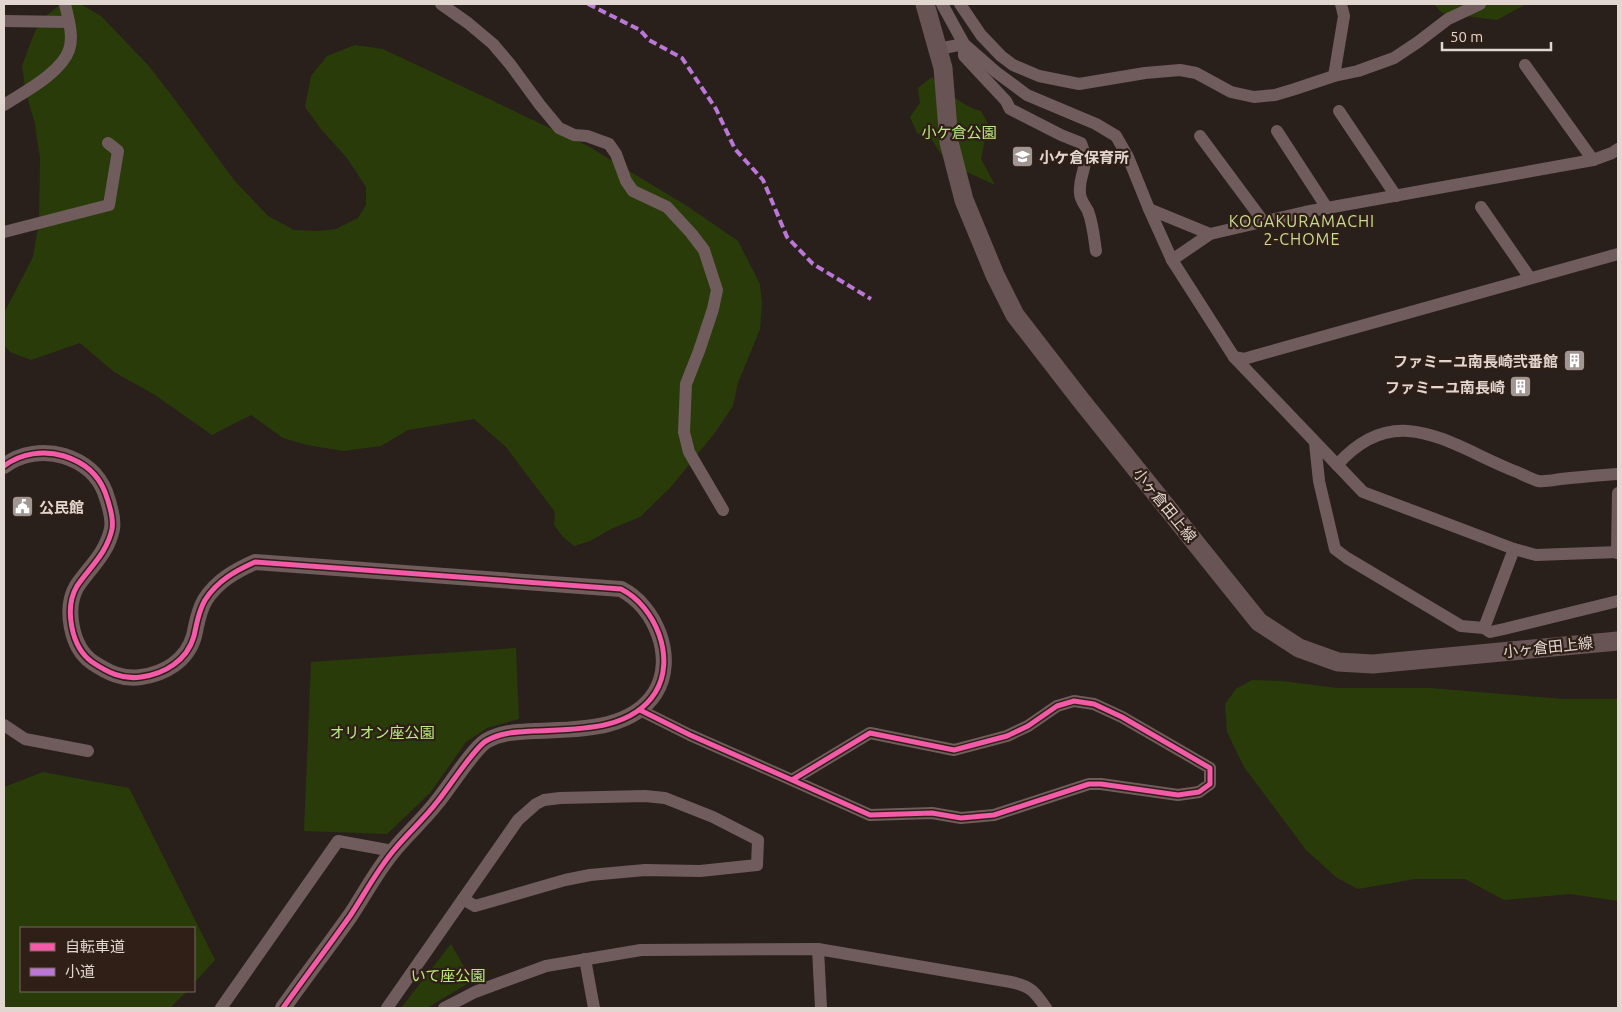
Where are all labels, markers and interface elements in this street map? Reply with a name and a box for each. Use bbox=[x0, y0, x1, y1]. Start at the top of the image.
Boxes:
scale bar bbox=[1442, 20, 1551, 52]
text: 50 m bbox=[1450, 28, 1483, 45]
park label: 小ケ倉公園 bbox=[921, 124, 997, 141]
school or university icon: 小ケ倉保育所 bbox=[1011, 145, 1035, 169]
place label: 小ケ倉保育所 bbox=[1039, 149, 1129, 166]
district label: KOGAKURAMACHI 2-CHOME bbox=[1229, 212, 1375, 248]
building icon: ファミーユ南長崎弐番館 bbox=[1562, 349, 1586, 373]
place label: ファミーユ南長崎弐番館 bbox=[1393, 353, 1558, 370]
building icon: ファミーユ南長崎 bbox=[1509, 375, 1533, 399]
place label: ファミーユ南長崎 bbox=[1385, 379, 1505, 396]
street label: 小ヶ倉田上線 bbox=[1130, 465, 1200, 545]
public building icon: 公民館 bbox=[11, 495, 35, 519]
place label: 公民館 bbox=[39, 499, 84, 516]
street label: 小ヶ倉田上線 bbox=[1502, 634, 1594, 660]
park label: オリオン座公園 bbox=[329, 724, 435, 741]
legend bbox=[20, 927, 195, 992]
text: 自転車道 bbox=[65, 938, 125, 955]
text: 小道 bbox=[65, 963, 95, 980]
park label: いて座公園 bbox=[411, 967, 485, 984]

